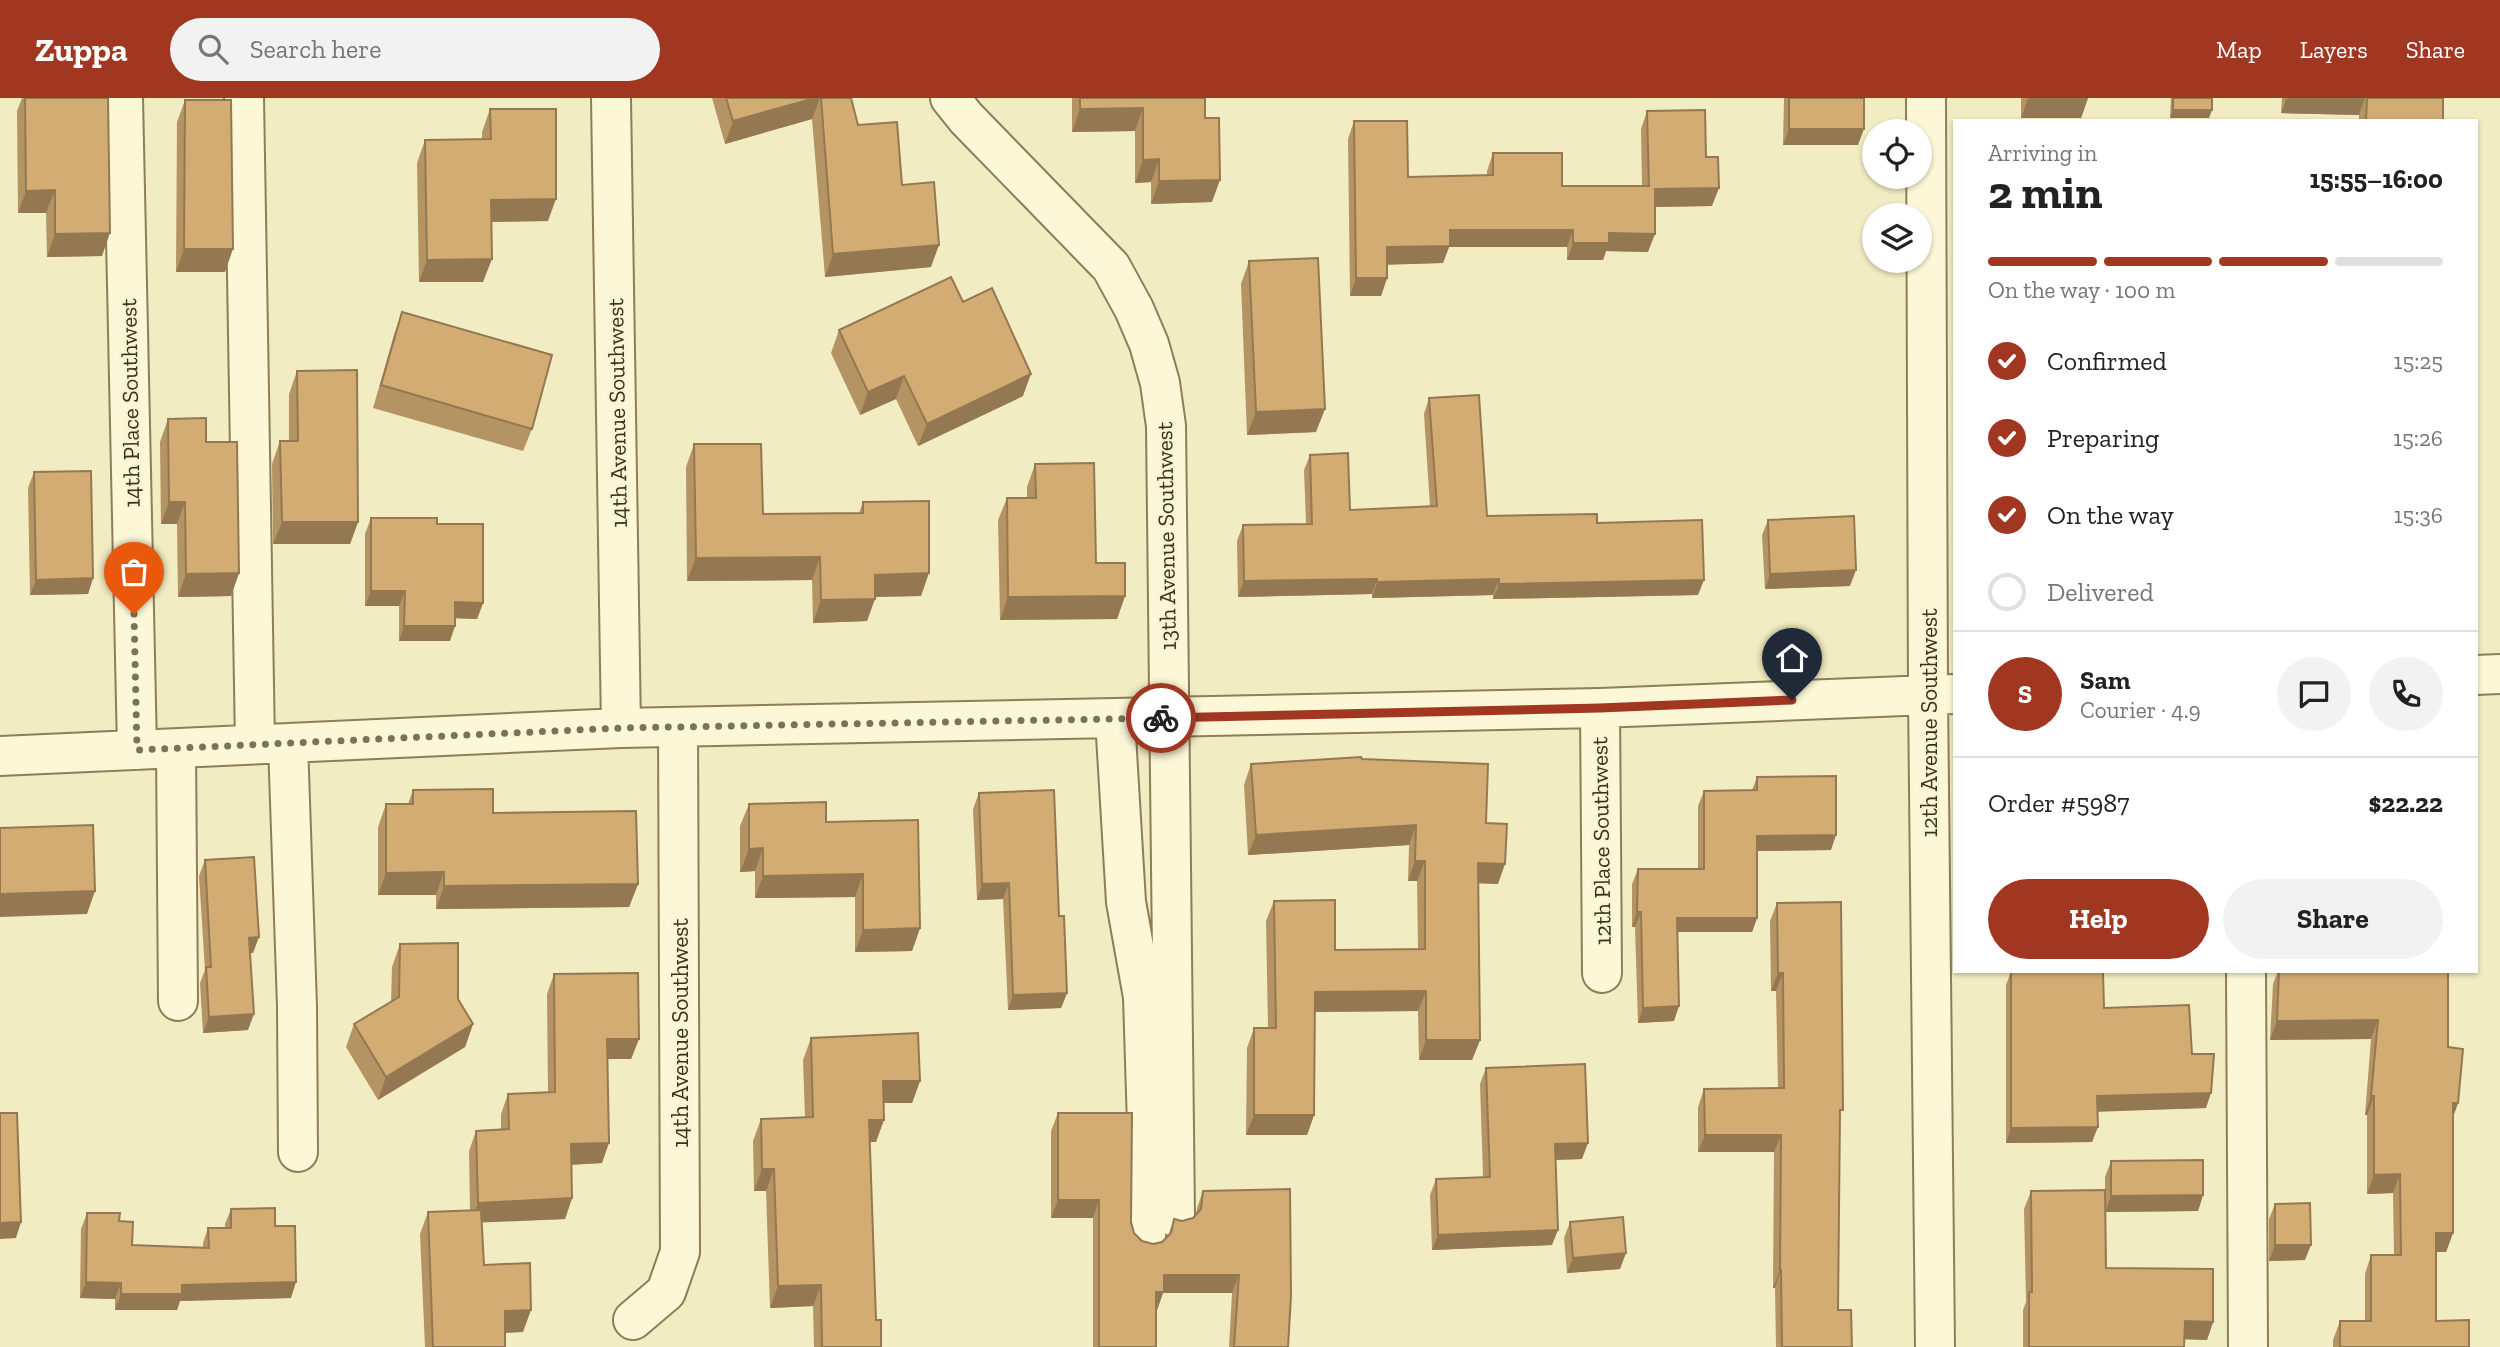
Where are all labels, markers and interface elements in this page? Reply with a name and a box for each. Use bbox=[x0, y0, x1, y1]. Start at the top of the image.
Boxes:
search box bbox=[170, 18, 660, 81]
text: Zuppa bbox=[35, 30, 128, 69]
icon: search bbox=[194, 30, 232, 68]
text: Search here bbox=[250, 33, 381, 65]
text: Map bbox=[2216, 35, 2262, 64]
text: Layers bbox=[2300, 35, 2368, 64]
text: Share bbox=[2406, 35, 2465, 64]
map controls bbox=[1862, 119, 1932, 273]
button: locate bbox=[1862, 119, 1932, 189]
text: Arriving in bbox=[1988, 139, 2097, 167]
text: 15:55–16:00 bbox=[2309, 163, 2443, 195]
text: 2 min bbox=[1988, 165, 2103, 220]
button: layers bbox=[1862, 203, 1932, 273]
text: On the way · 100 m bbox=[1988, 276, 2175, 304]
street label: 14th Avenue Southwest bbox=[601, 297, 633, 528]
street label: 14th Place Southwest bbox=[114, 298, 146, 508]
icon: check bbox=[1988, 342, 2026, 380]
text: Confirmed bbox=[2047, 345, 2167, 377]
text: 15:25 bbox=[2394, 347, 2443, 375]
icon: check bbox=[1988, 419, 2026, 457]
street label: 13th Avenue Southwest bbox=[1150, 421, 1182, 651]
text: Preparing bbox=[2047, 422, 2159, 454]
text: 15:26 bbox=[2393, 424, 2443, 452]
icon: check bbox=[1988, 496, 2026, 534]
text: On the way bbox=[2047, 499, 2174, 531]
text: 15:36 bbox=[2394, 501, 2443, 529]
pin bbox=[104, 542, 164, 614]
icon: bag bbox=[115, 553, 153, 591]
text: Delivered bbox=[2047, 576, 2154, 608]
street label: 12th Avenue Southwest bbox=[1915, 608, 1943, 838]
pin bbox=[1762, 628, 1822, 700]
icon: home bbox=[1773, 639, 1811, 677]
button: chat bbox=[2277, 657, 2351, 731]
button: phone bbox=[2369, 657, 2443, 731]
text: Sam bbox=[2080, 664, 2130, 696]
text: S bbox=[2018, 678, 2032, 710]
courier bbox=[1126, 683, 1196, 753]
text: Courier · 4.9 bbox=[2080, 696, 2201, 724]
icon: bike bbox=[1142, 699, 1180, 737]
street label: 12th Place Southwest bbox=[1585, 736, 1617, 946]
text: Order #5987 bbox=[1988, 787, 2130, 819]
text: $22.22 bbox=[2368, 787, 2443, 819]
button: Help bbox=[1988, 879, 2209, 959]
button: Share bbox=[2223, 879, 2443, 959]
street label: 14th Avenue Southwest bbox=[666, 918, 694, 1148]

